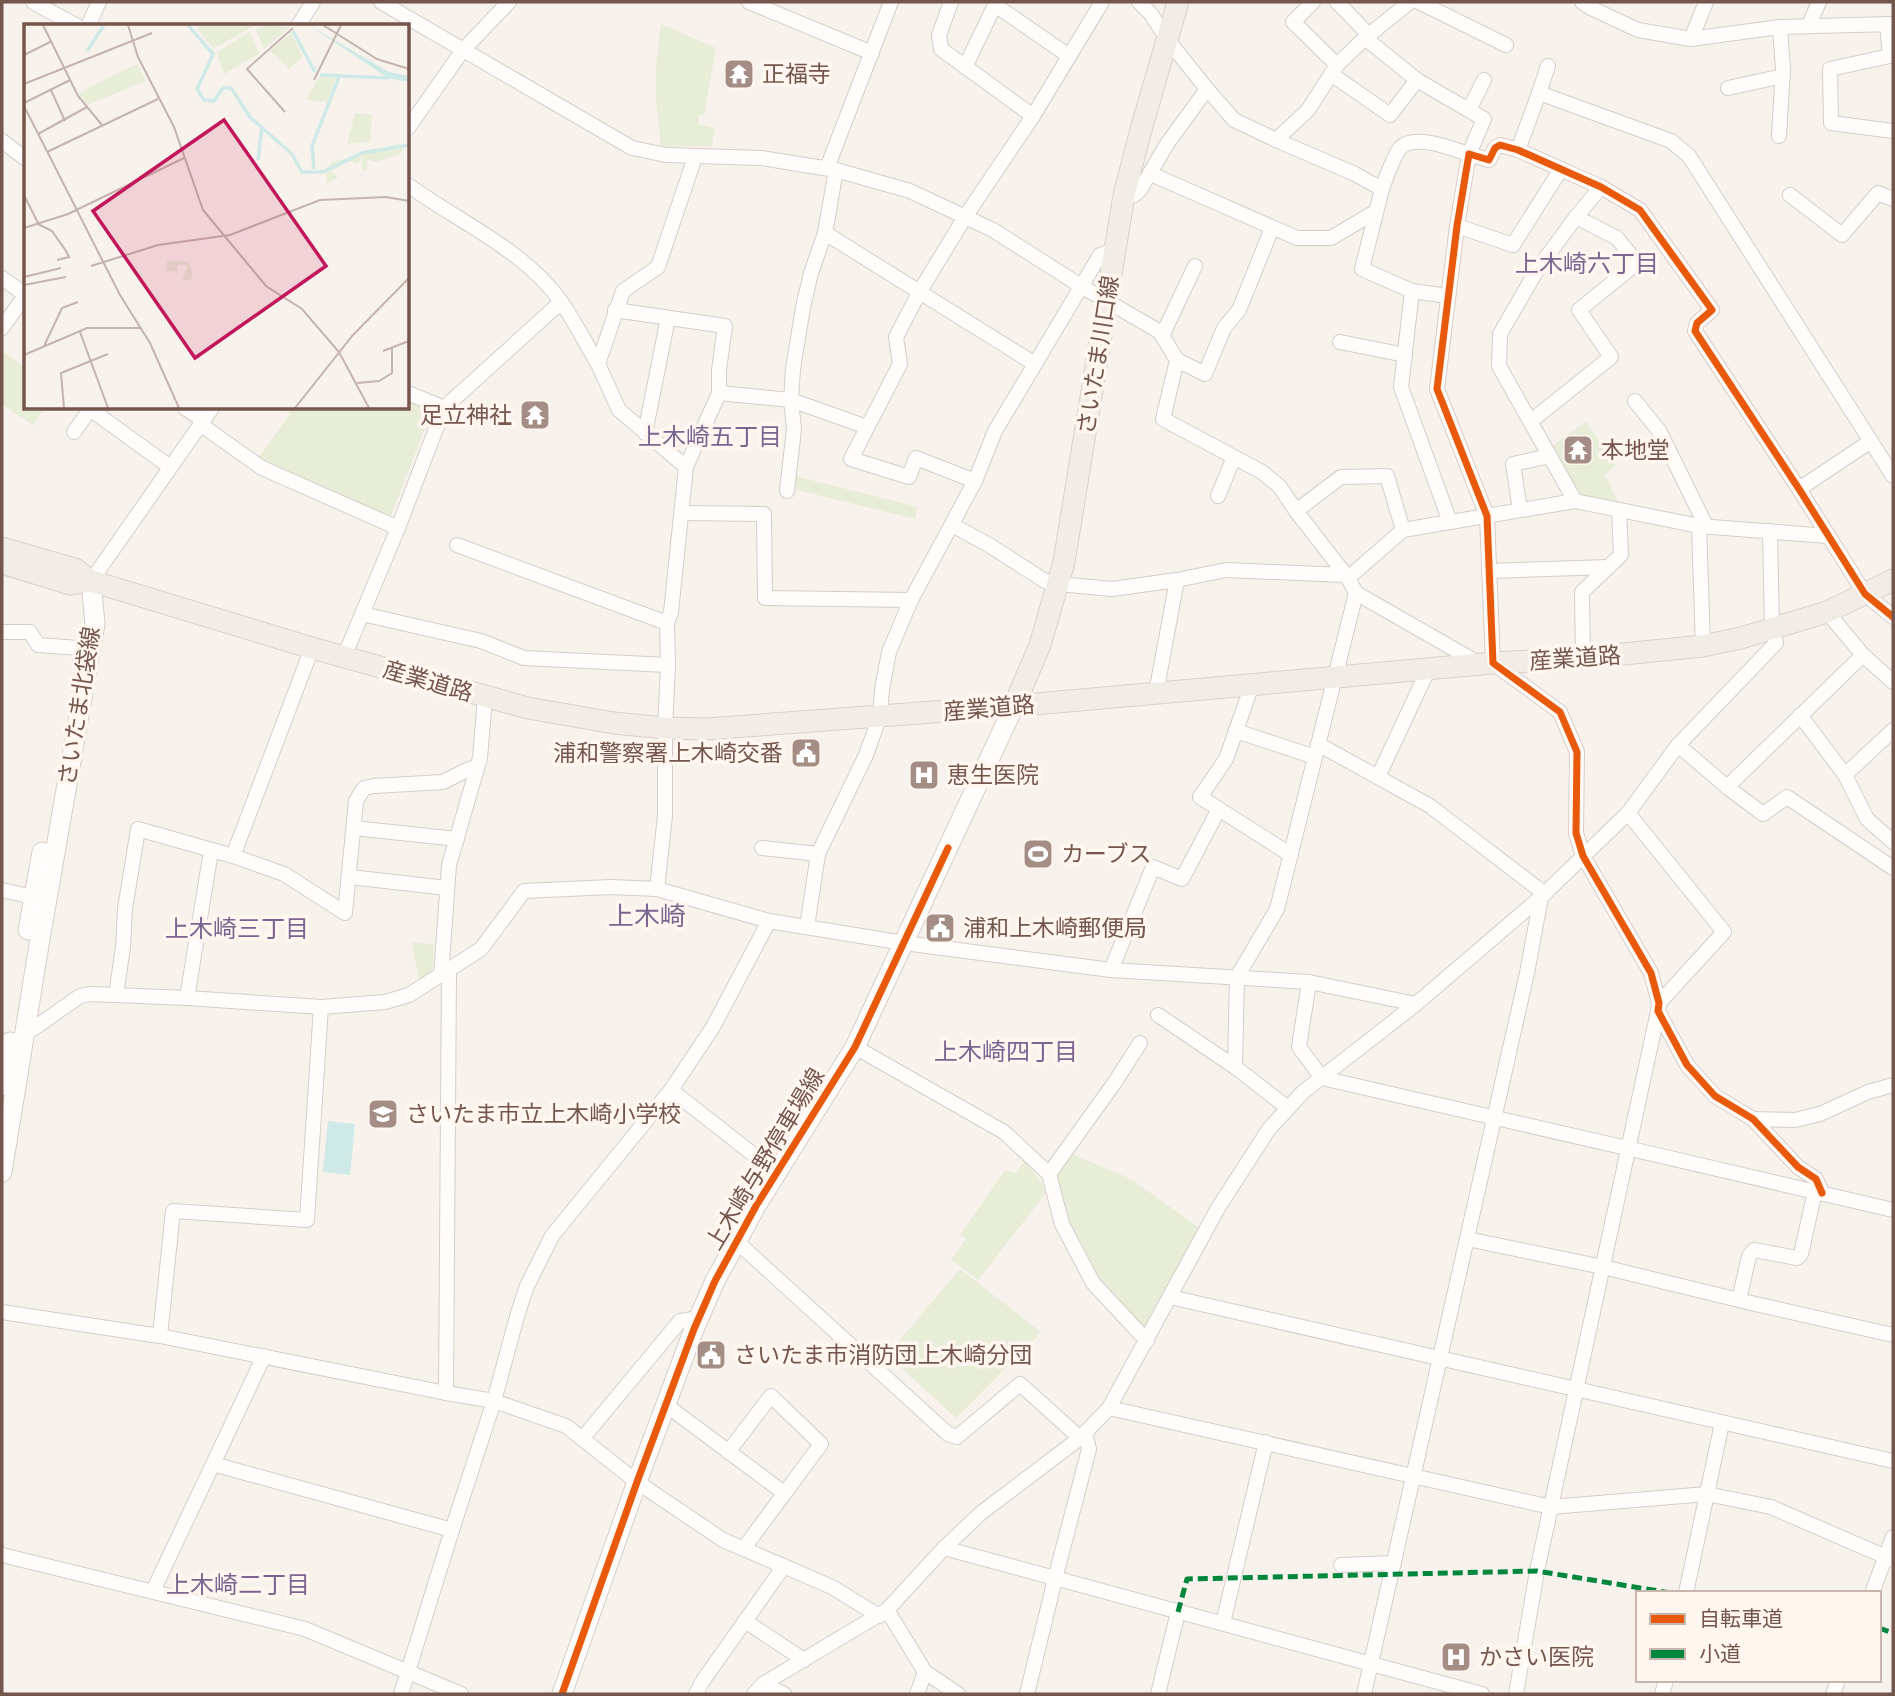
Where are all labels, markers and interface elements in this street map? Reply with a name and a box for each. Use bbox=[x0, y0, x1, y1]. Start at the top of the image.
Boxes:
inset map bbox=[24, 24, 410, 410]
temple icon: 正福寺 bbox=[722, 57, 756, 91]
place label: 正福寺 bbox=[762, 59, 831, 89]
district label: 上木崎六丁目 bbox=[1515, 248, 1659, 279]
street label: さいたま川口線 bbox=[1071, 273, 1125, 437]
temple icon: 足立神社 bbox=[518, 398, 552, 432]
place label: 足立神社 bbox=[420, 400, 512, 430]
district label: 上木崎五丁目 bbox=[638, 421, 782, 452]
temple icon: 本地堂 bbox=[1561, 433, 1595, 467]
place label: 本地堂 bbox=[1601, 435, 1670, 465]
street label: さいたま北袋線 bbox=[52, 624, 106, 788]
street label: 産業道路 bbox=[1528, 640, 1622, 676]
street label: 産業道路 bbox=[380, 654, 476, 708]
street label: 産業道路 bbox=[942, 689, 1036, 727]
public building icon: 浦和警察署上木崎交番 bbox=[789, 736, 823, 770]
place label: 浦和警察署上木崎交番 bbox=[553, 738, 783, 768]
hospital icon: 恵生医院 bbox=[907, 758, 941, 792]
place label: 恵生医院 bbox=[947, 760, 1039, 790]
sports icon: カーブス bbox=[1021, 837, 1055, 871]
place label: カーブス bbox=[1061, 839, 1152, 869]
district label: 上木崎 bbox=[608, 899, 686, 933]
public building icon: 浦和上木崎郵便局 bbox=[923, 911, 957, 945]
district label: 上木崎三丁目 bbox=[165, 913, 309, 944]
place label: 浦和上木崎郵便局 bbox=[963, 913, 1147, 943]
district label: 上木崎四丁目 bbox=[934, 1036, 1078, 1067]
street label: 上木崎与野停車場線 bbox=[699, 1063, 831, 1255]
school or university icon: さいたま市立上木崎小学校 bbox=[366, 1097, 400, 1131]
place label: さいたま市立上木崎小学校 bbox=[406, 1099, 681, 1129]
public building icon: さいたま市消防団上木崎分団 bbox=[694, 1338, 728, 1372]
place label: さいたま市消防団上木崎分団 bbox=[734, 1340, 1032, 1370]
district label: 上木崎二丁目 bbox=[166, 1569, 310, 1600]
legend bbox=[1636, 1591, 1881, 1682]
text: 自転車道 bbox=[1699, 1605, 1783, 1632]
hospital icon: かさい医院 bbox=[1439, 1640, 1473, 1674]
text: 小道 bbox=[1699, 1640, 1741, 1667]
place label: かさい医院 bbox=[1479, 1642, 1594, 1672]

